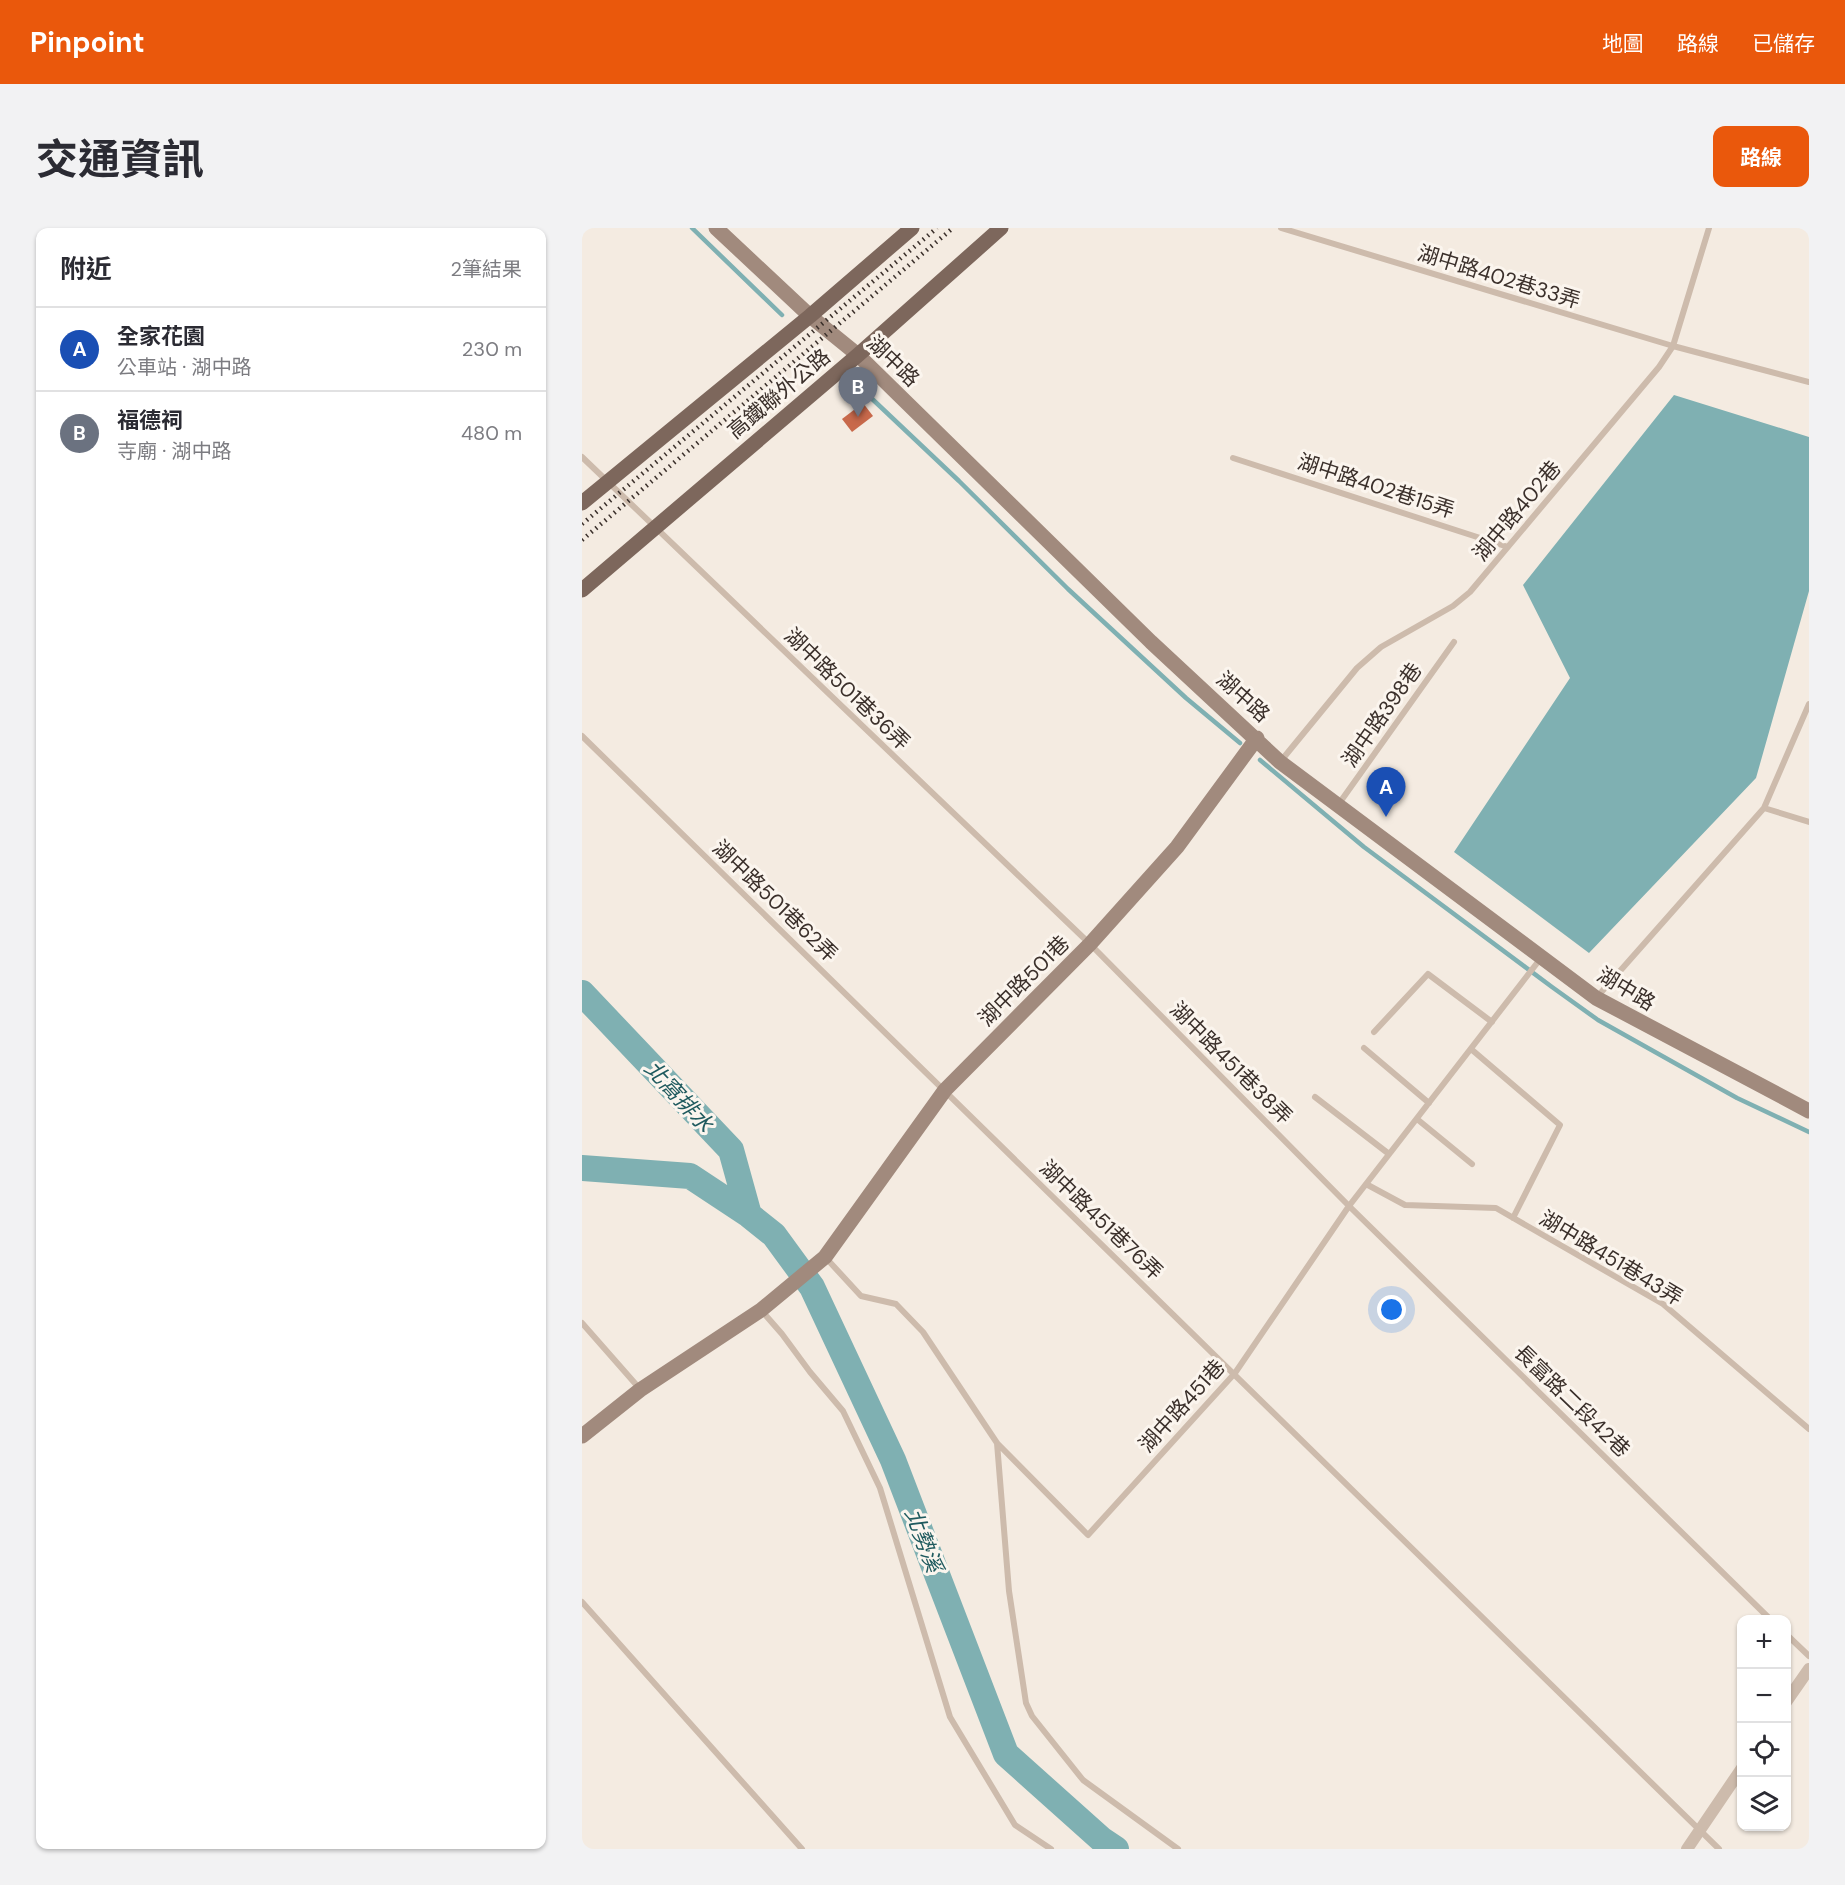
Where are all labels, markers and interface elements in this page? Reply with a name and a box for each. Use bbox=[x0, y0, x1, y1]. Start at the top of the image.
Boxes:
text: Pinpoint bbox=[30, 24, 145, 61]
text: 地圖 bbox=[1602, 30, 1644, 58]
text: 路線 bbox=[1677, 30, 1719, 58]
text: 已儲存 bbox=[1752, 30, 1815, 58]
button: 路線 bbox=[1713, 126, 1809, 187]
text: 交通資訊 bbox=[36, 132, 204, 187]
street label: 湖中路402巷33弄 bbox=[1414, 239, 1584, 315]
text: 附近 bbox=[60, 252, 112, 286]
text: 2筆結果 bbox=[450, 256, 522, 282]
text: 全家花園 bbox=[117, 322, 205, 351]
street label: 湖中路 bbox=[861, 329, 925, 393]
text: A bbox=[72, 336, 87, 362]
text: 230 m bbox=[462, 336, 522, 362]
street label: 高鐵聯外公路 bbox=[722, 343, 836, 445]
text: 公車站 · 湖中路 bbox=[117, 354, 252, 380]
pin: B bbox=[838, 368, 878, 417]
text: 福德祠 bbox=[117, 406, 183, 435]
text: B bbox=[73, 420, 86, 446]
text: 480 m bbox=[461, 420, 522, 446]
text: 寺廟 · 湖中路 bbox=[117, 438, 232, 464]
street label: 湖中路402巷15弄 bbox=[1294, 447, 1458, 525]
street label: 湖中路402巷 bbox=[1467, 455, 1567, 567]
street label: 湖中路501巷36弄 bbox=[778, 622, 916, 756]
street label: 湖中路398巷 bbox=[1336, 657, 1428, 773]
street label: 湖中路 bbox=[1210, 666, 1276, 728]
pin: A bbox=[1366, 768, 1406, 817]
street label: 湖中路501巷62弄 bbox=[706, 834, 844, 968]
street label: 湖中路501巷 bbox=[972, 929, 1076, 1033]
street label: 湖中路 bbox=[1592, 961, 1660, 1017]
street label: 湖中路451巷38弄 bbox=[1164, 996, 1298, 1130]
water label: 北窩排水 bbox=[638, 1054, 720, 1139]
street label: 湖中路451巷76弄 bbox=[1033, 1154, 1169, 1286]
street label: 湖中路451巷43弄 bbox=[1534, 1204, 1688, 1312]
your location bbox=[1377, 1295, 1406, 1324]
street label: 長富路二段42巷 bbox=[1508, 1339, 1636, 1463]
street label: 湖中路451巷 bbox=[1133, 1353, 1231, 1459]
water label: 北勢溪 bbox=[898, 1504, 950, 1579]
map controls bbox=[1737, 1615, 1791, 1831]
button: + bbox=[1737, 1615, 1791, 1669]
button: − bbox=[1737, 1669, 1791, 1723]
button: locate bbox=[1737, 1723, 1791, 1777]
button: layers bbox=[1737, 1777, 1791, 1831]

